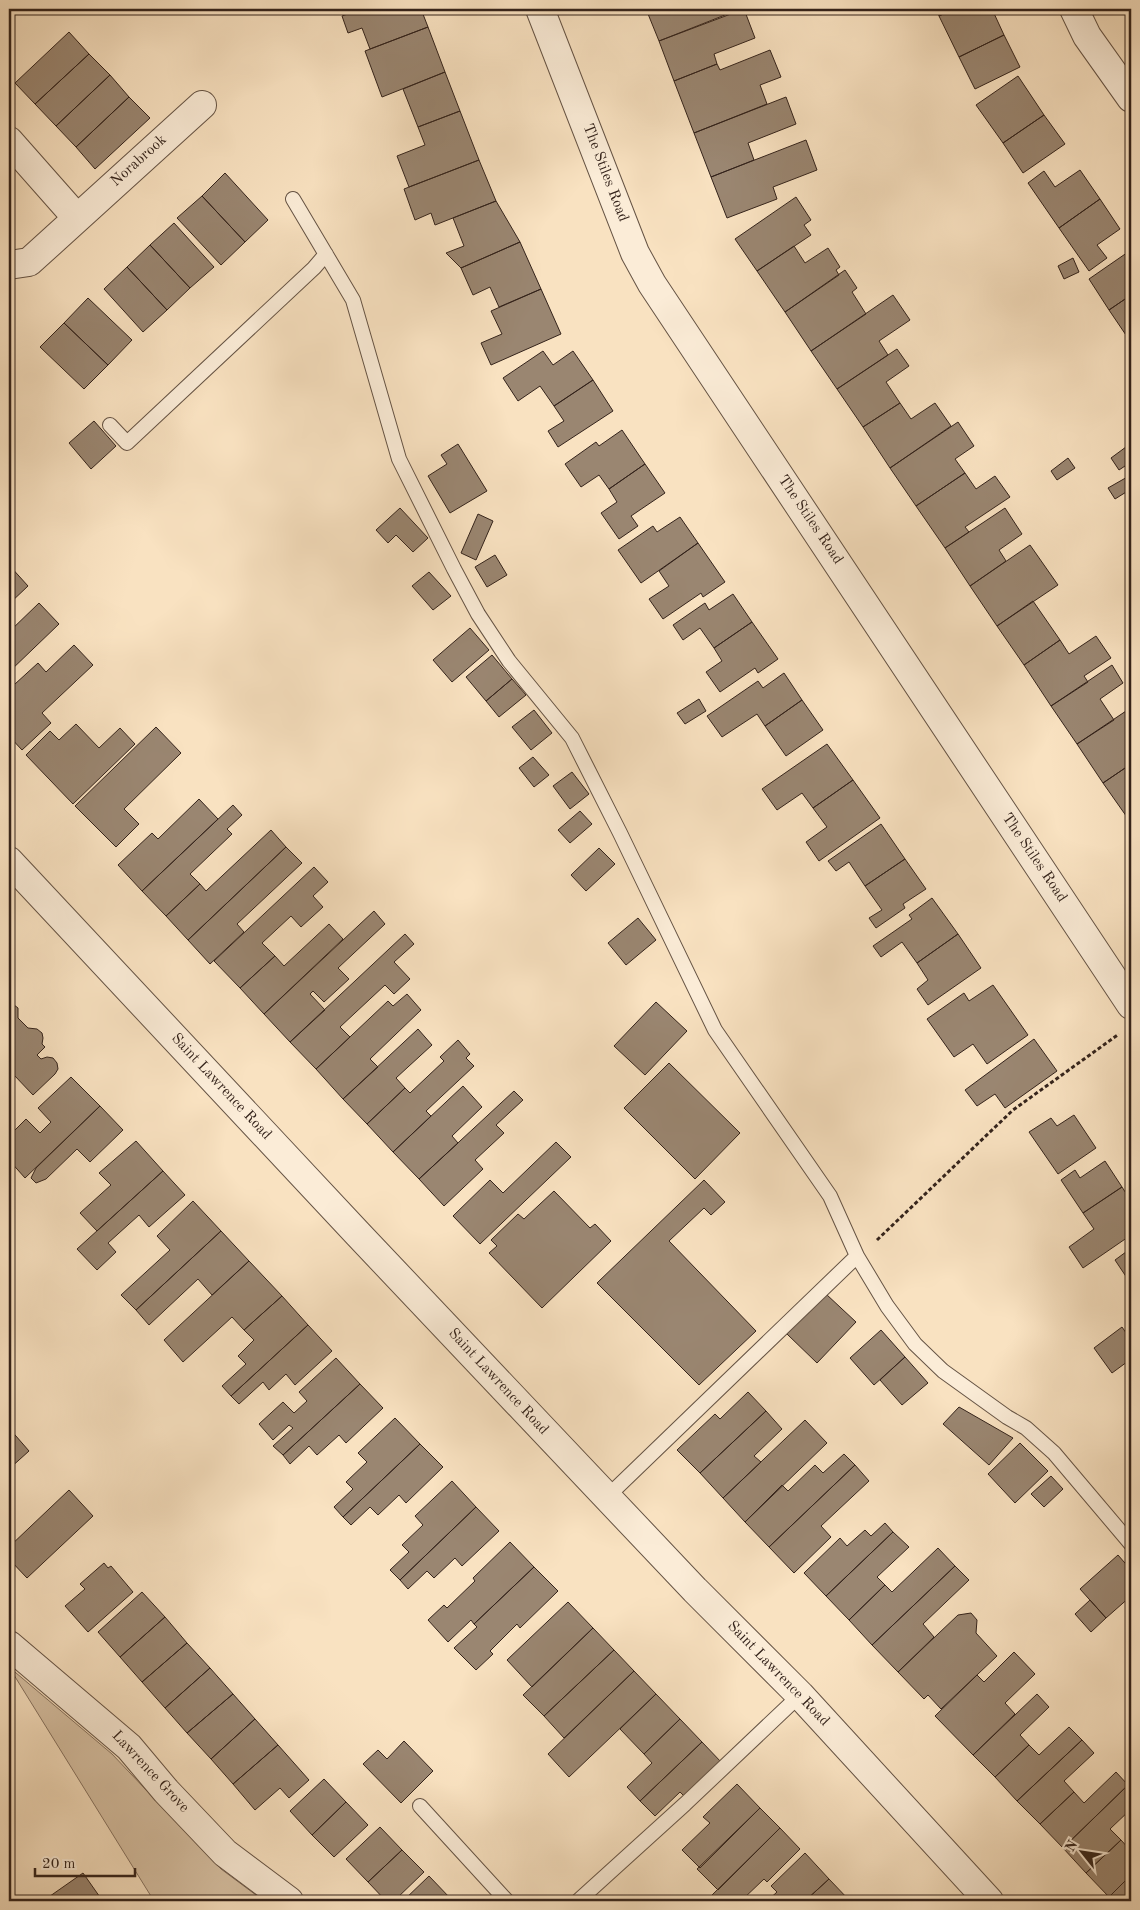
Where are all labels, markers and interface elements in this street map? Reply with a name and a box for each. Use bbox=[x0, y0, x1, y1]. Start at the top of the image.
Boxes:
street label: The Stiles Road bbox=[579, 122, 631, 224]
street label: Norabrook bbox=[108, 132, 170, 190]
street label: The Stiles Road bbox=[775, 473, 845, 567]
street label: The Stiles Road bbox=[999, 811, 1069, 905]
street label: Saint Lawrence Road bbox=[168, 1031, 274, 1143]
street label: Saint Lawrence Road bbox=[445, 1326, 551, 1438]
street label: Saint Lawrence Road bbox=[724, 1619, 832, 1729]
street label: Lawrence Grove bbox=[109, 1728, 192, 1816]
north arrow bbox=[1058, 1828, 1108, 1878]
text: N bbox=[1063, 1838, 1080, 1854]
scale bar bbox=[35, 1845, 135, 1877]
text: 20 m bbox=[42, 1857, 76, 1872]

